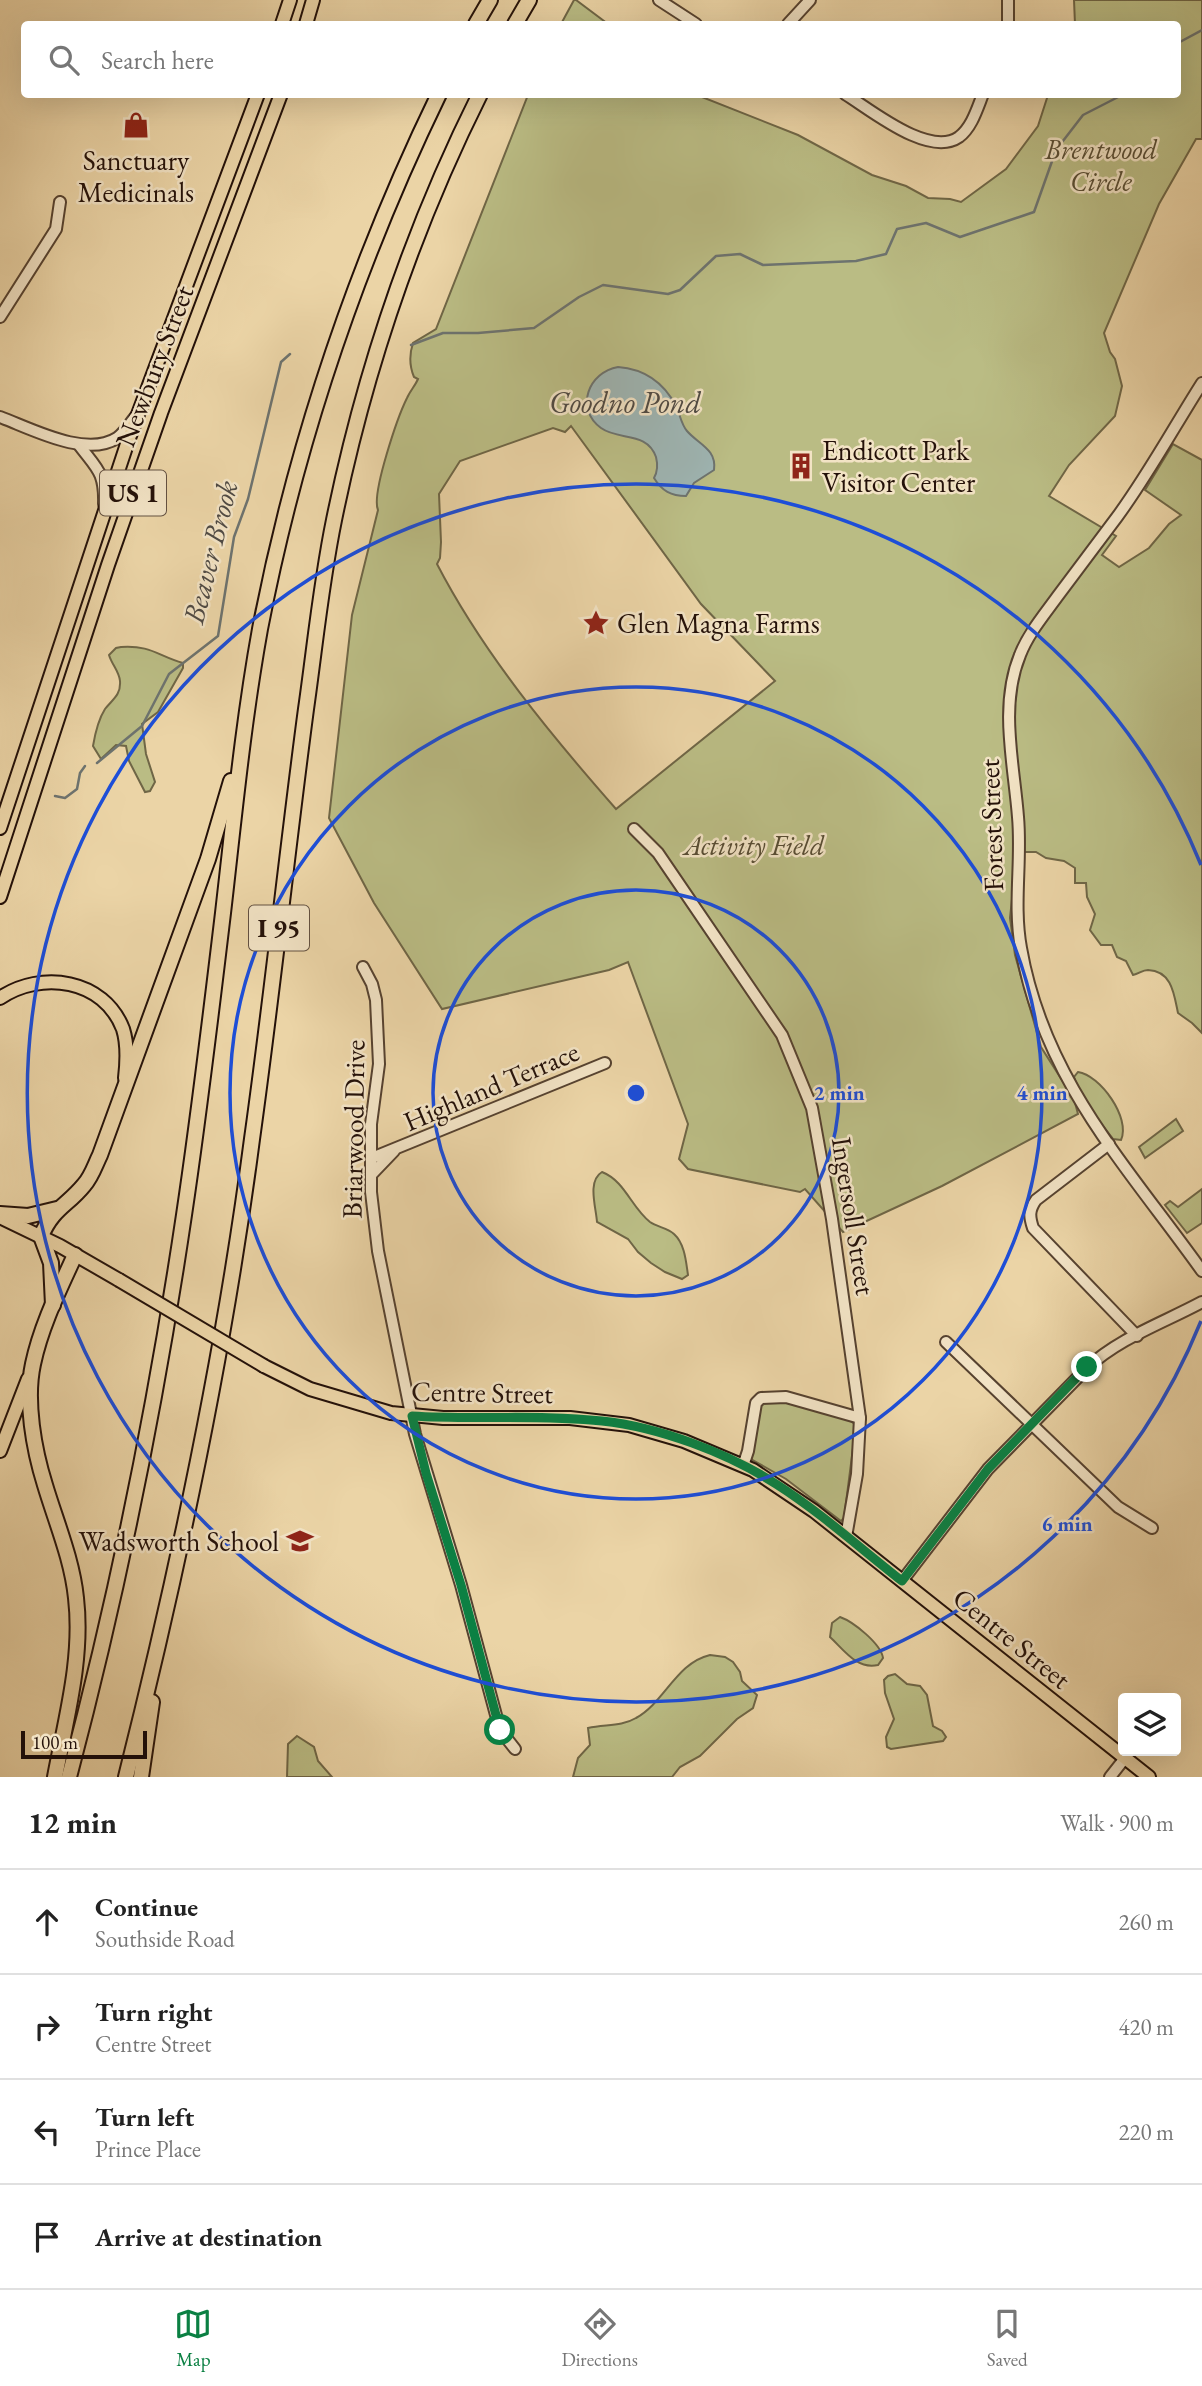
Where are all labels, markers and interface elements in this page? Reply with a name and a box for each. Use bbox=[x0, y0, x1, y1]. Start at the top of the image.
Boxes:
search box bbox=[21, 21, 1181, 98]
icon: search bbox=[45, 41, 83, 79]
text: Search here bbox=[101, 43, 214, 77]
shop icon: Sanctuary Medicinals bbox=[121, 110, 151, 140]
park label: Brentwood Circle bbox=[1044, 131, 1158, 199]
place label: Sanctuary Medicinals bbox=[78, 142, 194, 210]
street label: Newbury Street bbox=[107, 280, 201, 452]
water label: Goodno Pond bbox=[549, 383, 701, 422]
place label: Endicott Park Visitor Center bbox=[822, 432, 976, 500]
building icon: Endicott Park Visitor Center bbox=[786, 451, 816, 481]
road number: US 1 bbox=[100, 471, 166, 516]
water label: Beaver Brook bbox=[173, 476, 247, 629]
place label: Glen Magna Farms bbox=[617, 605, 820, 641]
place icon: Glen Magna Farms bbox=[581, 608, 611, 638]
street label: Forest Street bbox=[971, 758, 1011, 892]
park label: Activity Field bbox=[682, 827, 825, 863]
road number: I 95 bbox=[249, 906, 309, 951]
street label: Highland Terrace bbox=[398, 1033, 584, 1139]
street label: Briarwood Drive bbox=[333, 1039, 373, 1219]
text: 2 min bbox=[813, 1079, 865, 1106]
text: 4 min bbox=[1016, 1079, 1068, 1106]
centre of rings bbox=[624, 1081, 648, 1105]
street label: Ingersoll Street bbox=[824, 1134, 884, 1298]
route end bbox=[1071, 1351, 1102, 1382]
street label: Centre Street bbox=[411, 1373, 553, 1411]
text: 6 min bbox=[1041, 1510, 1093, 1537]
place label: Wadsworth School bbox=[78, 1523, 279, 1559]
school or university icon: Wadsworth School bbox=[285, 1526, 315, 1556]
street label: Centre Street bbox=[946, 1579, 1079, 1697]
map controls bbox=[1118, 1693, 1181, 1756]
button: layers bbox=[1118, 1693, 1181, 1756]
route start bbox=[484, 1714, 515, 1745]
scale bar bbox=[21, 1728, 147, 1760]
text: 100 m bbox=[32, 1730, 78, 1755]
text: 12 min bbox=[28, 1803, 117, 1842]
text: Walk · 900 m bbox=[1060, 1808, 1174, 1838]
text: Continue bbox=[95, 1890, 198, 1924]
icon: ahead bbox=[28, 1903, 66, 1941]
text: 260 m bbox=[1118, 1907, 1174, 1937]
text: Southside Road bbox=[95, 1924, 235, 1954]
text: Turn right bbox=[95, 1995, 213, 2029]
icon: right bbox=[28, 2008, 66, 2046]
text: 420 m bbox=[1118, 2012, 1174, 2042]
text: Centre Street bbox=[95, 2029, 211, 2059]
text: Turn left bbox=[95, 2100, 194, 2134]
icon: left bbox=[28, 2113, 66, 2151]
text: 220 m bbox=[1118, 2117, 1174, 2147]
text: Prince Place bbox=[95, 2134, 201, 2164]
icon: arrive bbox=[28, 2218, 66, 2256]
text: Arrive at destination bbox=[95, 2220, 322, 2254]
tab: Map bbox=[174, 2305, 212, 2372]
tab: Directions bbox=[561, 2305, 638, 2372]
tab: Saved bbox=[987, 2305, 1028, 2372]

